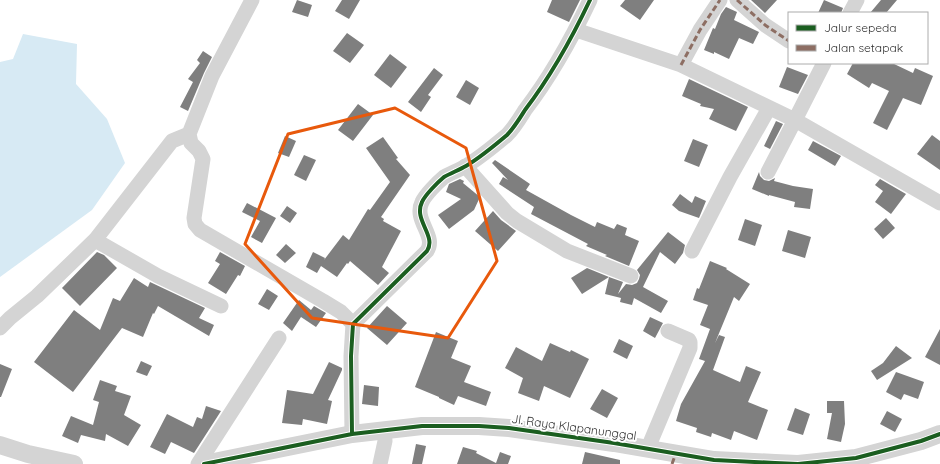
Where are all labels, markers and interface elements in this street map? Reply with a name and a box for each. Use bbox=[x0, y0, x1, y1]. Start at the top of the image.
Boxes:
legend bbox=[788, 12, 928, 64]
text: Jalur sepeda bbox=[824, 20, 897, 35]
text: Jalan setapak bbox=[824, 40, 903, 55]
street label: Jl. Raya Klapanunggal bbox=[511, 411, 637, 443]

